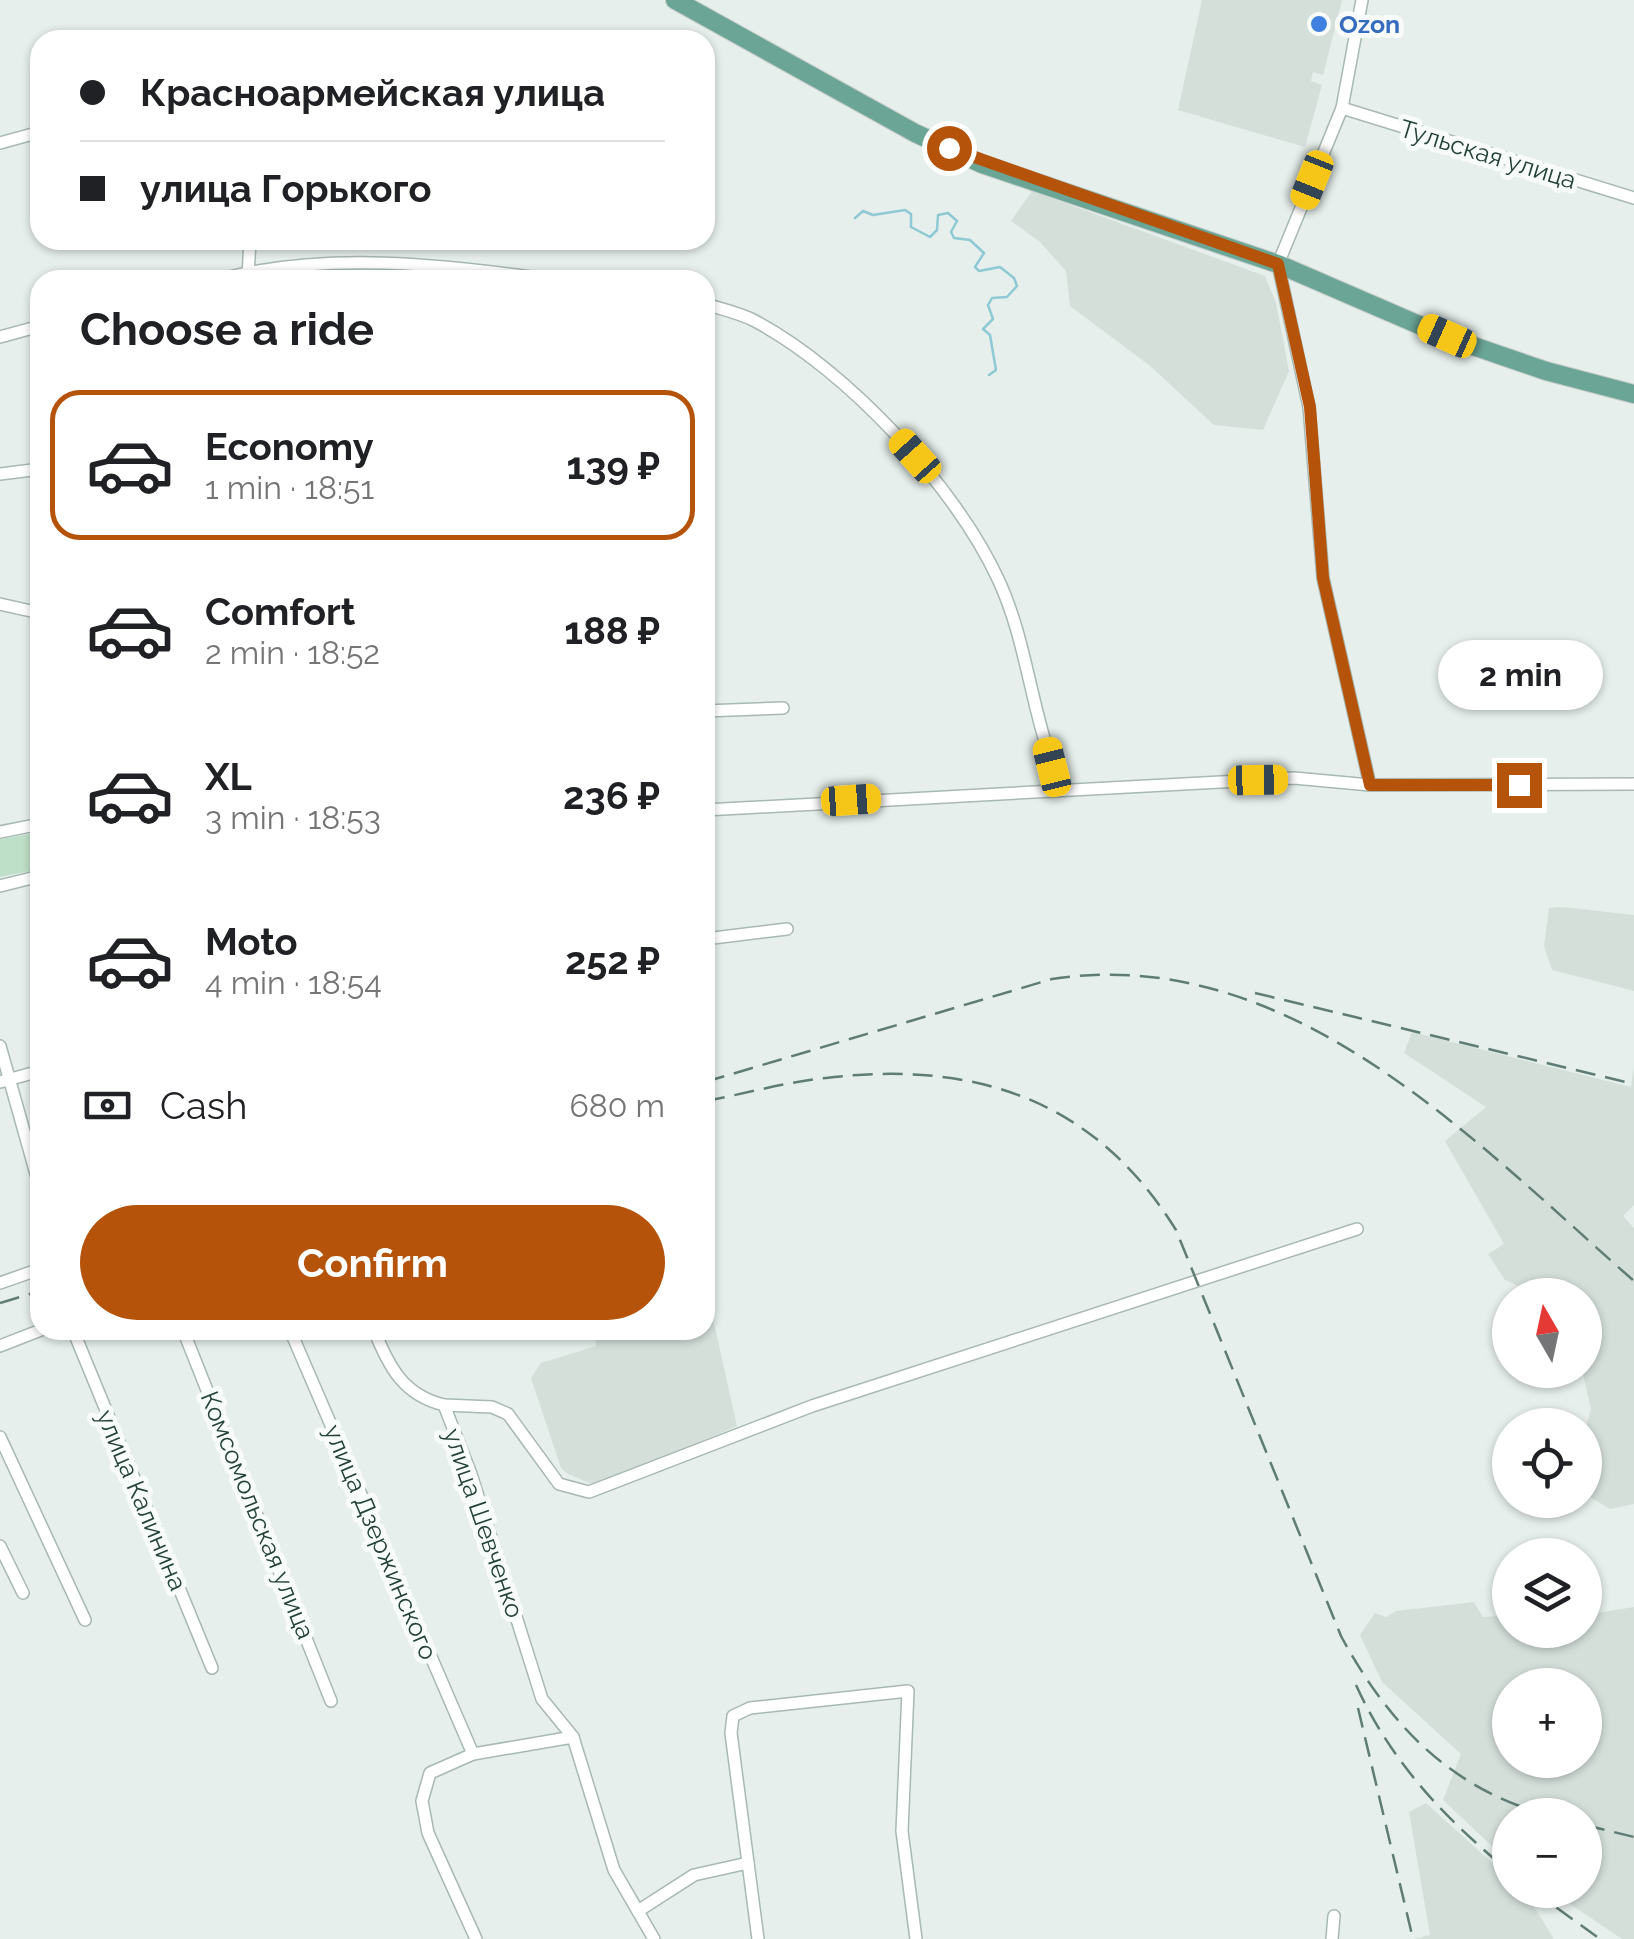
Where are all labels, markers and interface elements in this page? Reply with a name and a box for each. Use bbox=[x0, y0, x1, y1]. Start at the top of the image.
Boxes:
place label: Ozon bbox=[1339, 9, 1400, 39]
marker: Ozon bbox=[1308, 13, 1330, 35]
text: Красноармейская улица bbox=[140, 70, 605, 115]
street label: Тульская улица bbox=[1396, 113, 1580, 195]
route start bbox=[927, 126, 972, 171]
car bbox=[1287, 147, 1337, 213]
text: улица Горького bbox=[140, 166, 432, 211]
text: Choose a ride bbox=[80, 303, 374, 356]
car bbox=[1413, 310, 1481, 362]
icon: car bbox=[85, 420, 175, 510]
text: Economy bbox=[205, 424, 374, 469]
car bbox=[884, 424, 946, 488]
text: 139 ₽ bbox=[566, 443, 660, 488]
text: 1 min · 18:51 bbox=[205, 469, 374, 506]
icon: car bbox=[85, 585, 175, 675]
text: Comfort bbox=[205, 589, 355, 634]
text: 188 ₽ bbox=[564, 608, 660, 653]
text: 2 min · 18:52 bbox=[205, 634, 380, 671]
callout: 2 min bbox=[1436, 640, 1602, 710]
text: 2 min bbox=[1479, 656, 1562, 693]
car bbox=[1030, 734, 1074, 800]
icon: car bbox=[85, 750, 175, 840]
text: XL bbox=[205, 754, 252, 799]
route end bbox=[1497, 763, 1542, 808]
car bbox=[1228, 764, 1288, 796]
text: 236 ₽ bbox=[563, 773, 660, 818]
car bbox=[820, 783, 882, 817]
text: 3 min · 18:53 bbox=[205, 799, 381, 836]
icon: car bbox=[85, 915, 175, 1005]
text: Moto bbox=[205, 919, 298, 964]
text: 252 ₽ bbox=[565, 938, 660, 983]
text: 4 min · 18:54 bbox=[205, 964, 382, 1001]
icon: cash bbox=[80, 1078, 135, 1133]
text: Cash bbox=[160, 1083, 247, 1128]
text: 680 m bbox=[570, 1087, 665, 1124]
button: Confirm bbox=[80, 1205, 665, 1320]
north arrow bbox=[1492, 1278, 1602, 1388]
map controls bbox=[1492, 1278, 1602, 1908]
street label: Комсомольская улица bbox=[195, 1387, 321, 1643]
street label: улица Калинина bbox=[90, 1405, 194, 1595]
button: locate bbox=[1492, 1408, 1602, 1518]
street label: улица Дзержинского bbox=[318, 1420, 444, 1664]
street label: улица Шевченко bbox=[438, 1424, 530, 1622]
button: layers bbox=[1492, 1538, 1602, 1648]
button: + bbox=[1492, 1668, 1602, 1778]
button: − bbox=[1492, 1798, 1602, 1908]

